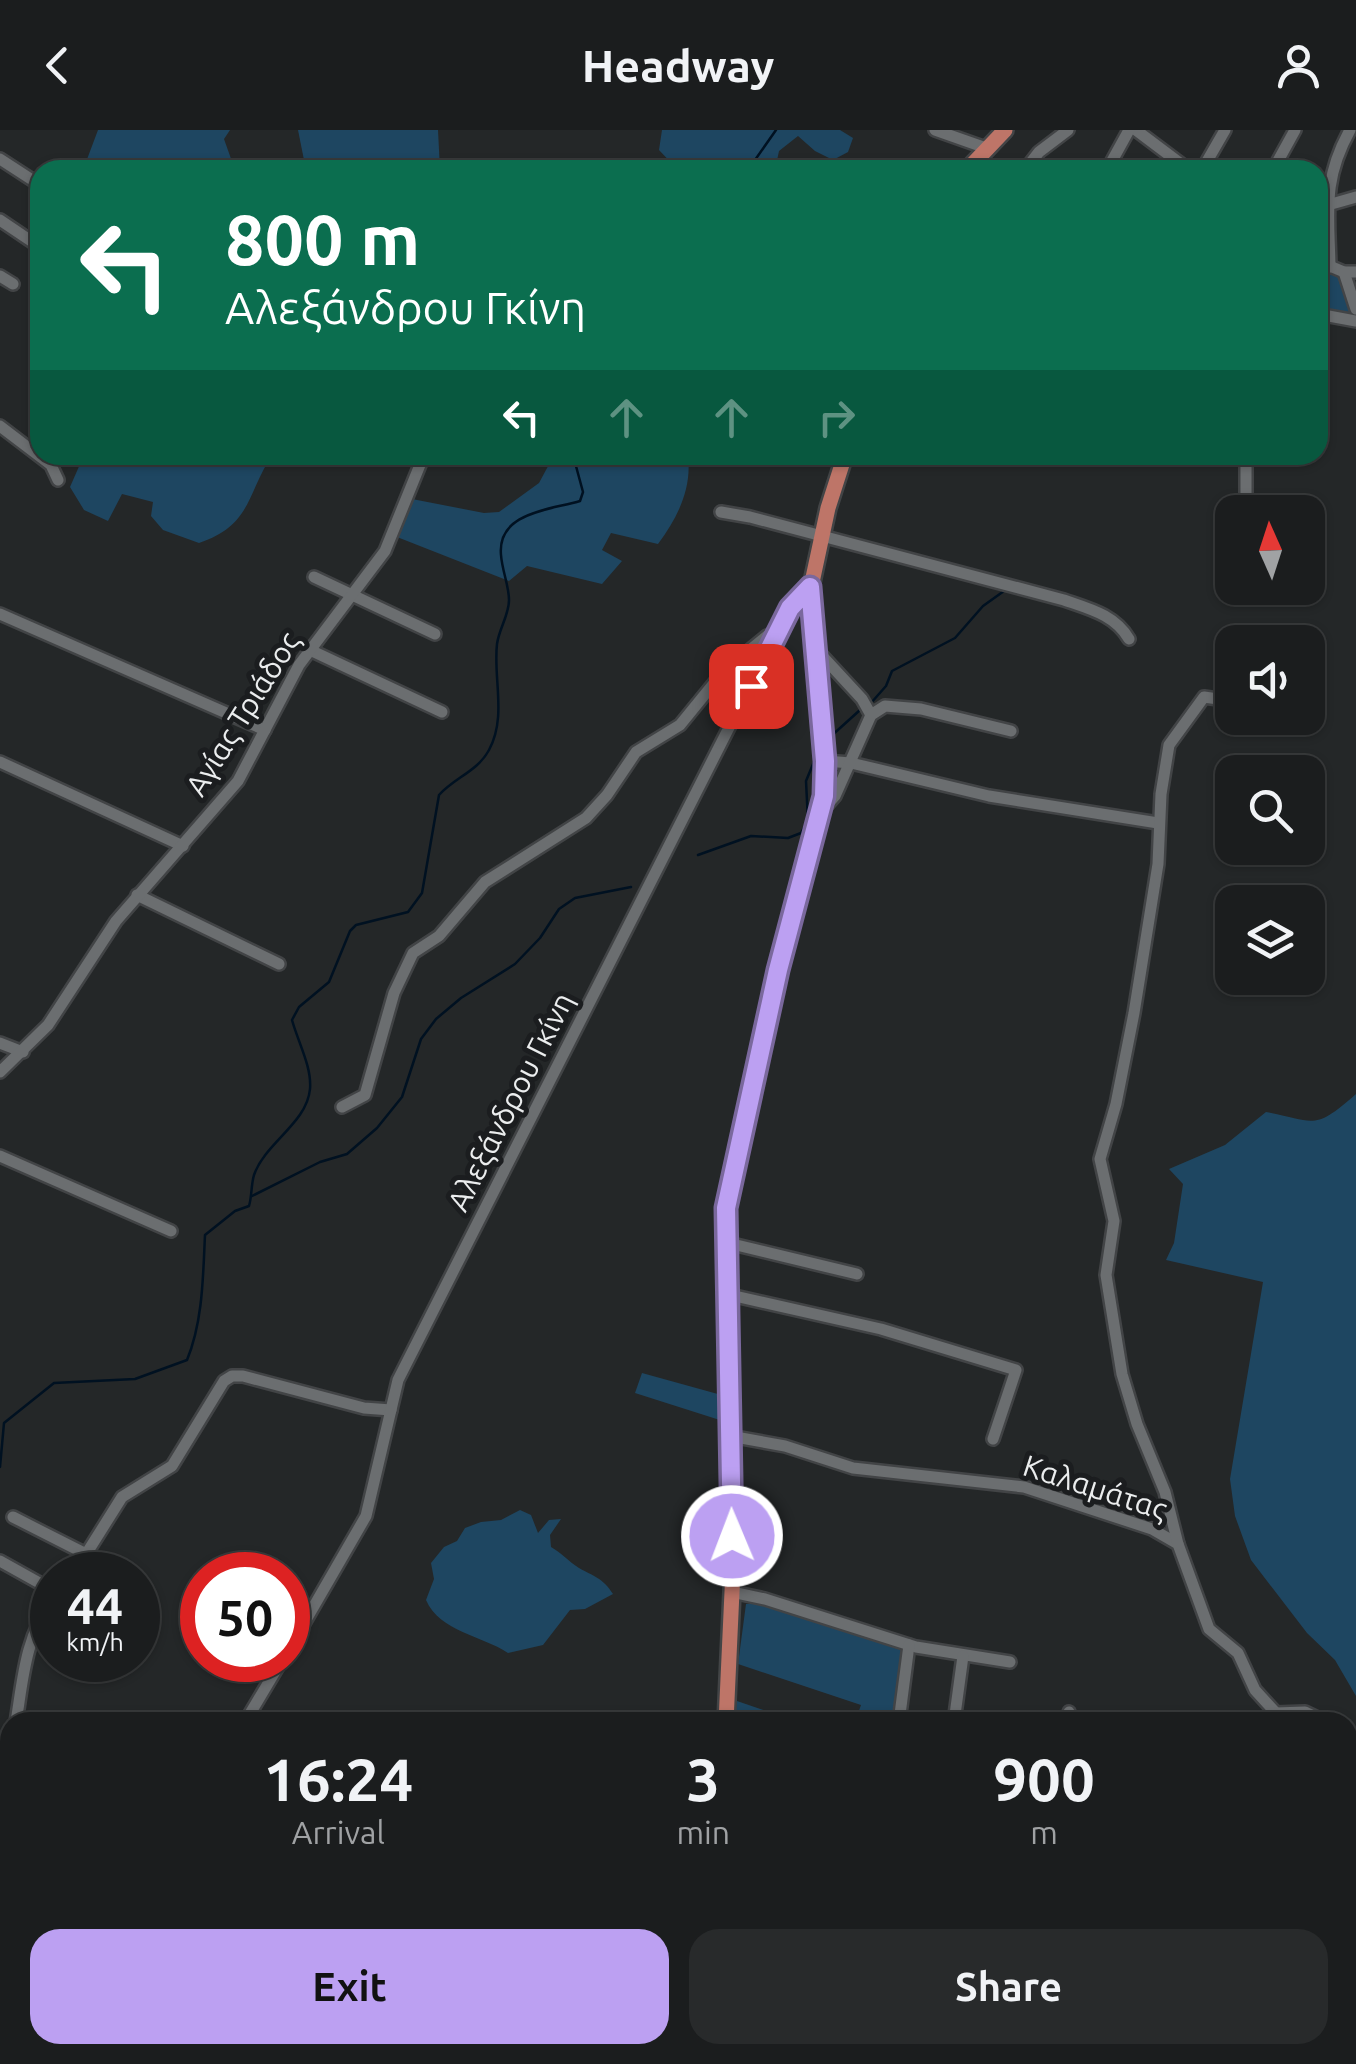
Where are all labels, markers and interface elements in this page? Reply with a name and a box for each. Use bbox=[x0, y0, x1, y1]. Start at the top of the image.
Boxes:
icon: back bbox=[30, 38, 85, 93]
icon: person bbox=[1271, 38, 1326, 93]
text: Headway bbox=[582, 40, 774, 91]
icon: left bbox=[60, 200, 190, 330]
text: 800 m bbox=[225, 200, 420, 278]
text: Αλεξάνδρου Γκίνη bbox=[225, 282, 586, 333]
icon: left bbox=[494, 390, 549, 445]
icon: ahead bbox=[599, 390, 654, 445]
icon: ahead bbox=[704, 390, 759, 445]
icon: right bbox=[809, 390, 864, 445]
north arrow bbox=[1215, 495, 1325, 605]
map controls bbox=[1215, 495, 1325, 995]
street label: Αγίας Τριάδος bbox=[178, 625, 306, 802]
button: sound bbox=[1215, 625, 1325, 735]
pin bbox=[709, 644, 794, 729]
icon: arrive bbox=[724, 659, 779, 714]
button: search bbox=[1215, 755, 1325, 865]
button: layers bbox=[1215, 885, 1325, 995]
street label: Αλεξάνδρου Γκίνη bbox=[440, 987, 581, 1217]
street label: Καλαμάτας bbox=[1019, 1448, 1172, 1526]
position arrow bbox=[680, 1484, 784, 1588]
speed limit sign: 50 bbox=[180, 1552, 310, 1682]
text: 44 bbox=[67, 1577, 123, 1633]
text: km/h bbox=[66, 1628, 124, 1656]
text: 16:24 bbox=[263, 1745, 413, 1812]
text: 3 bbox=[686, 1745, 720, 1812]
text: 900 bbox=[993, 1745, 1095, 1812]
text: Arrival bbox=[292, 1814, 385, 1850]
text: min bbox=[676, 1814, 730, 1850]
text: m bbox=[1030, 1814, 1058, 1850]
button: Exit bbox=[30, 1929, 669, 2044]
button: Share bbox=[689, 1929, 1328, 2044]

